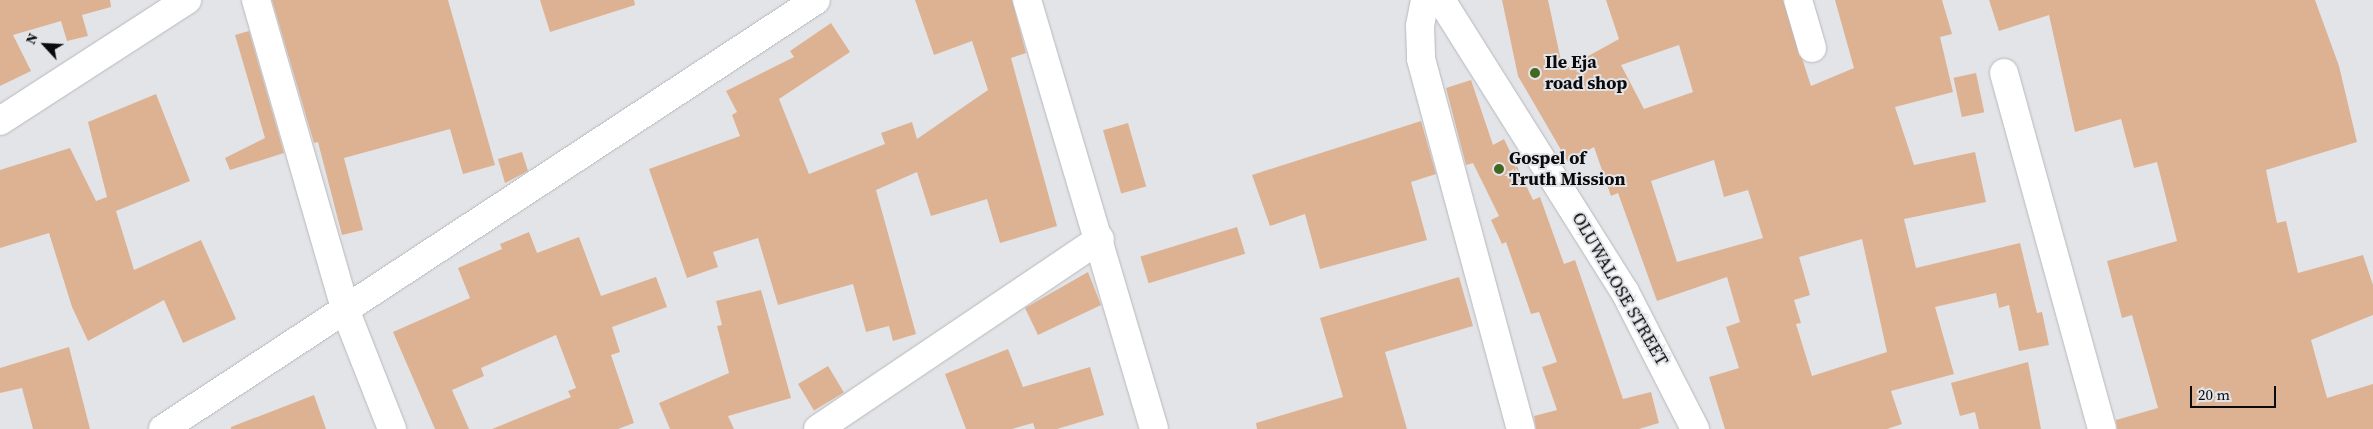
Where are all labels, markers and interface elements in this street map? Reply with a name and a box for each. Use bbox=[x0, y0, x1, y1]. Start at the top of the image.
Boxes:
north arrow bbox=[20, 20, 70, 70]
text: N bbox=[20, 30, 43, 48]
place label: Ile Eja road shop bbox=[1545, 52, 1627, 94]
marker: Ile Eja road shop bbox=[1529, 67, 1541, 79]
place label: Gospel of Truth Mission bbox=[1509, 148, 1626, 190]
marker: Gospel of Truth Mission bbox=[1493, 163, 1505, 175]
street label: OLUWALOSE STREET bbox=[1567, 208, 1673, 370]
scale bar bbox=[2193, 376, 2279, 408]
text: 20 m bbox=[2198, 384, 2230, 405]

